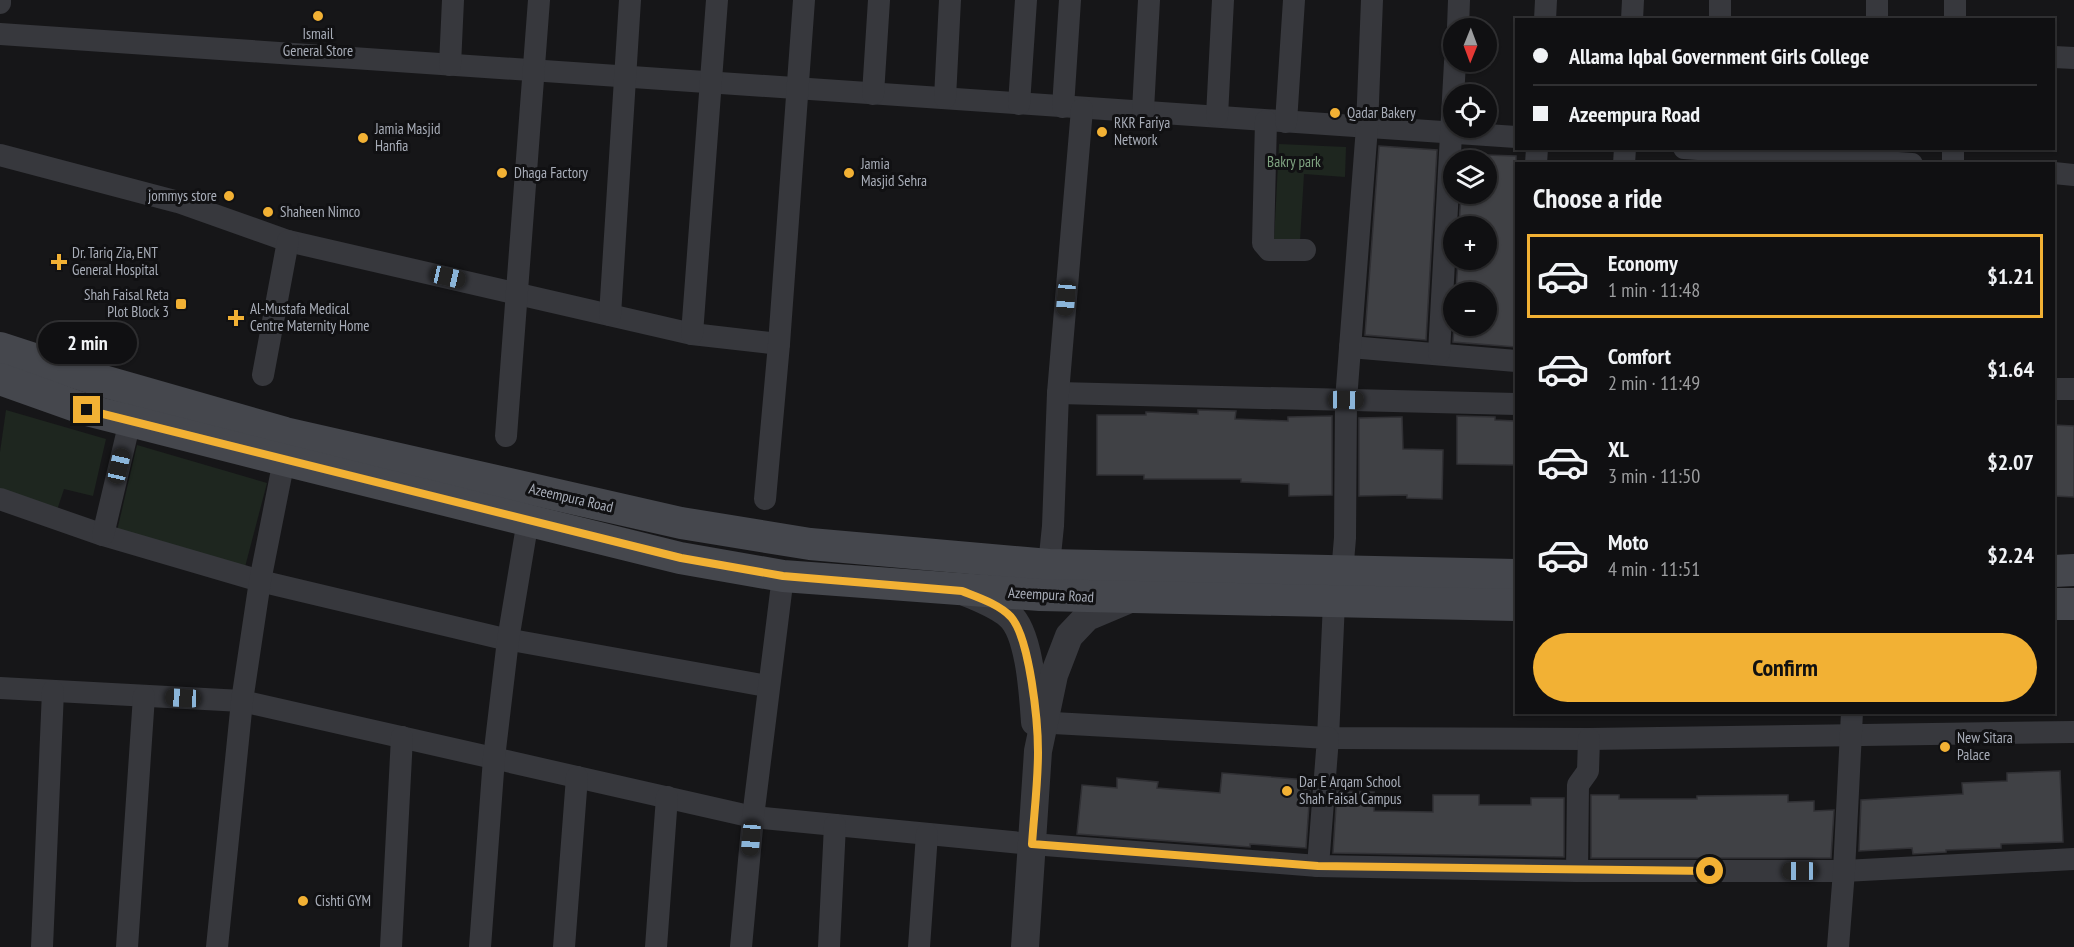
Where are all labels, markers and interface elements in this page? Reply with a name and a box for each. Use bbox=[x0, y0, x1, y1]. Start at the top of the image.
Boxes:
marker: Ismail General Store bbox=[311, 9, 325, 23]
north arrow bbox=[1443, 18, 1497, 72]
map controls bbox=[1443, 18, 1497, 336]
place label: Ismail General Store bbox=[283, 24, 353, 60]
text: Allama Iqbal Government Girls College bbox=[1569, 42, 1869, 70]
button: locate bbox=[1443, 84, 1497, 138]
text: Azeempura Road bbox=[1569, 100, 1700, 128]
place label: Qadar Bakery bbox=[1347, 103, 1416, 122]
marker: Qadar Bakery bbox=[1328, 106, 1342, 120]
place label: RKR Fariya Network bbox=[1114, 113, 1170, 149]
place label: Jamia Masjid Hanfia bbox=[374, 119, 440, 155]
marker: RKR Fariya Network bbox=[1095, 125, 1109, 139]
marker: Jamia Masjid Hanfia bbox=[356, 131, 370, 145]
button: layers bbox=[1443, 150, 1497, 204]
park label: Bakry park bbox=[1267, 152, 1321, 171]
place label: Jamia Masjid Sehra bbox=[860, 154, 927, 190]
place label: Dhaga Factory bbox=[514, 163, 588, 182]
marker: Dhaga Factory bbox=[495, 166, 509, 180]
marker: Jamia Masjid Sehra bbox=[842, 166, 856, 180]
text: Choose a ride bbox=[1533, 181, 1662, 215]
place label: jommys store bbox=[148, 186, 217, 205]
marker: jommys store bbox=[222, 189, 236, 203]
place label: Shaheen Nimco bbox=[280, 202, 360, 221]
marker: Shaheen Nimco bbox=[261, 205, 275, 219]
button: + bbox=[1443, 216, 1497, 270]
place label: Dr. Tariq Zia, ENT General Hospital bbox=[72, 243, 159, 279]
icon: car bbox=[1536, 249, 1590, 303]
text: Economy bbox=[1608, 249, 1678, 277]
marker: Dr. Tariq Zia, ENT General Hospital bbox=[50, 253, 68, 271]
text: $1.21 bbox=[1987, 262, 2034, 290]
car bbox=[428, 264, 468, 290]
text: 1 min · 11:48 bbox=[1608, 277, 1700, 303]
car bbox=[1055, 279, 1077, 317]
button: − bbox=[1443, 282, 1497, 336]
place label: Shah Faisal Reta Plot Block 3 bbox=[84, 285, 169, 321]
marker: Shah Faisal Reta Plot Block 3 bbox=[174, 297, 188, 311]
place label: Al-Mustafa Medical Centre Maternity Home bbox=[250, 299, 369, 335]
marker: Al-Mustafa Medical Centre Maternity Home bbox=[227, 309, 245, 327]
callout: 2 min bbox=[38, 323, 136, 365]
text: 2 min bbox=[67, 330, 108, 356]
icon: car bbox=[1536, 342, 1590, 396]
text: Comfort bbox=[1608, 342, 1671, 370]
text: $1.64 bbox=[1987, 355, 2034, 383]
text: 2 min · 11:49 bbox=[1608, 370, 1700, 396]
car bbox=[1328, 391, 1364, 409]
route end bbox=[73, 396, 100, 423]
icon: car bbox=[1536, 435, 1590, 489]
text: XL bbox=[1608, 435, 1629, 463]
car bbox=[106, 446, 132, 486]
text: $2.07 bbox=[1987, 448, 2034, 476]
text: 3 min · 11:50 bbox=[1608, 463, 1700, 489]
street label: Azeempura Road bbox=[527, 479, 615, 516]
icon: car bbox=[1536, 528, 1590, 582]
text: Moto bbox=[1608, 528, 1649, 556]
text: $2.24 bbox=[1987, 541, 2034, 569]
text: 4 min · 11:51 bbox=[1608, 556, 1700, 582]
street label: Azeempura Road bbox=[1008, 583, 1094, 606]
button: Confirm bbox=[1533, 633, 2037, 702]
car bbox=[165, 688, 201, 708]
place label: New Sitara Palace bbox=[1957, 728, 2013, 764]
marker: New Sitara Palace bbox=[1938, 740, 1952, 754]
place label: Dar E Arqam School Shah Faisal Campus bbox=[1299, 772, 1402, 808]
marker: Dar E Arqam School Shah Faisal Campus bbox=[1280, 784, 1294, 798]
car bbox=[740, 819, 762, 857]
route start bbox=[1696, 857, 1723, 884]
car bbox=[1782, 862, 1818, 880]
place label: Cishti GYM bbox=[315, 891, 371, 910]
marker: Cishti GYM bbox=[296, 894, 310, 908]

